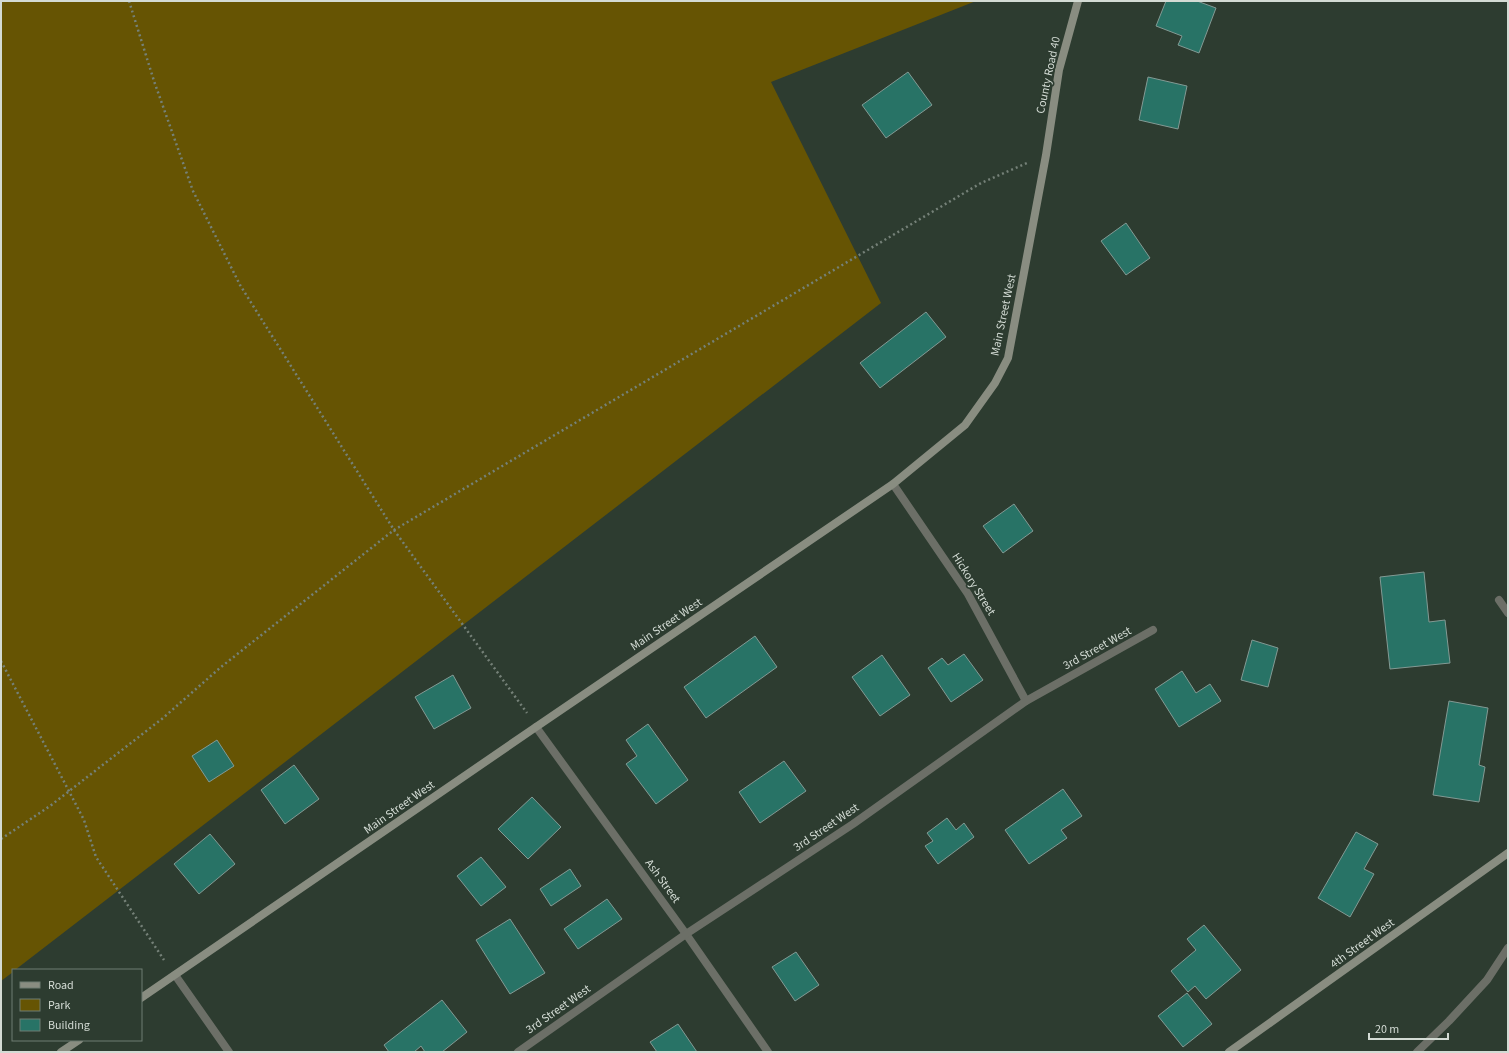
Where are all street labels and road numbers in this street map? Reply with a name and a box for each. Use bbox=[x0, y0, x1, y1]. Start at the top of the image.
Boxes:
street label: County Road 40 bbox=[1032, 35, 1065, 115]
street label: Main Street West bbox=[987, 273, 1020, 358]
street label: Hickory Street bbox=[948, 550, 1000, 619]
street label: Main Street West bbox=[627, 594, 706, 655]
street label: 3rd Street West bbox=[1060, 623, 1134, 674]
street label: Main Street West bbox=[360, 777, 438, 838]
street label: 3rd Street West bbox=[790, 799, 862, 856]
street label: Ash Street bbox=[641, 856, 684, 907]
street label: 4th Street West bbox=[1327, 914, 1398, 973]
street label: 3rd Street West bbox=[522, 981, 594, 1038]

